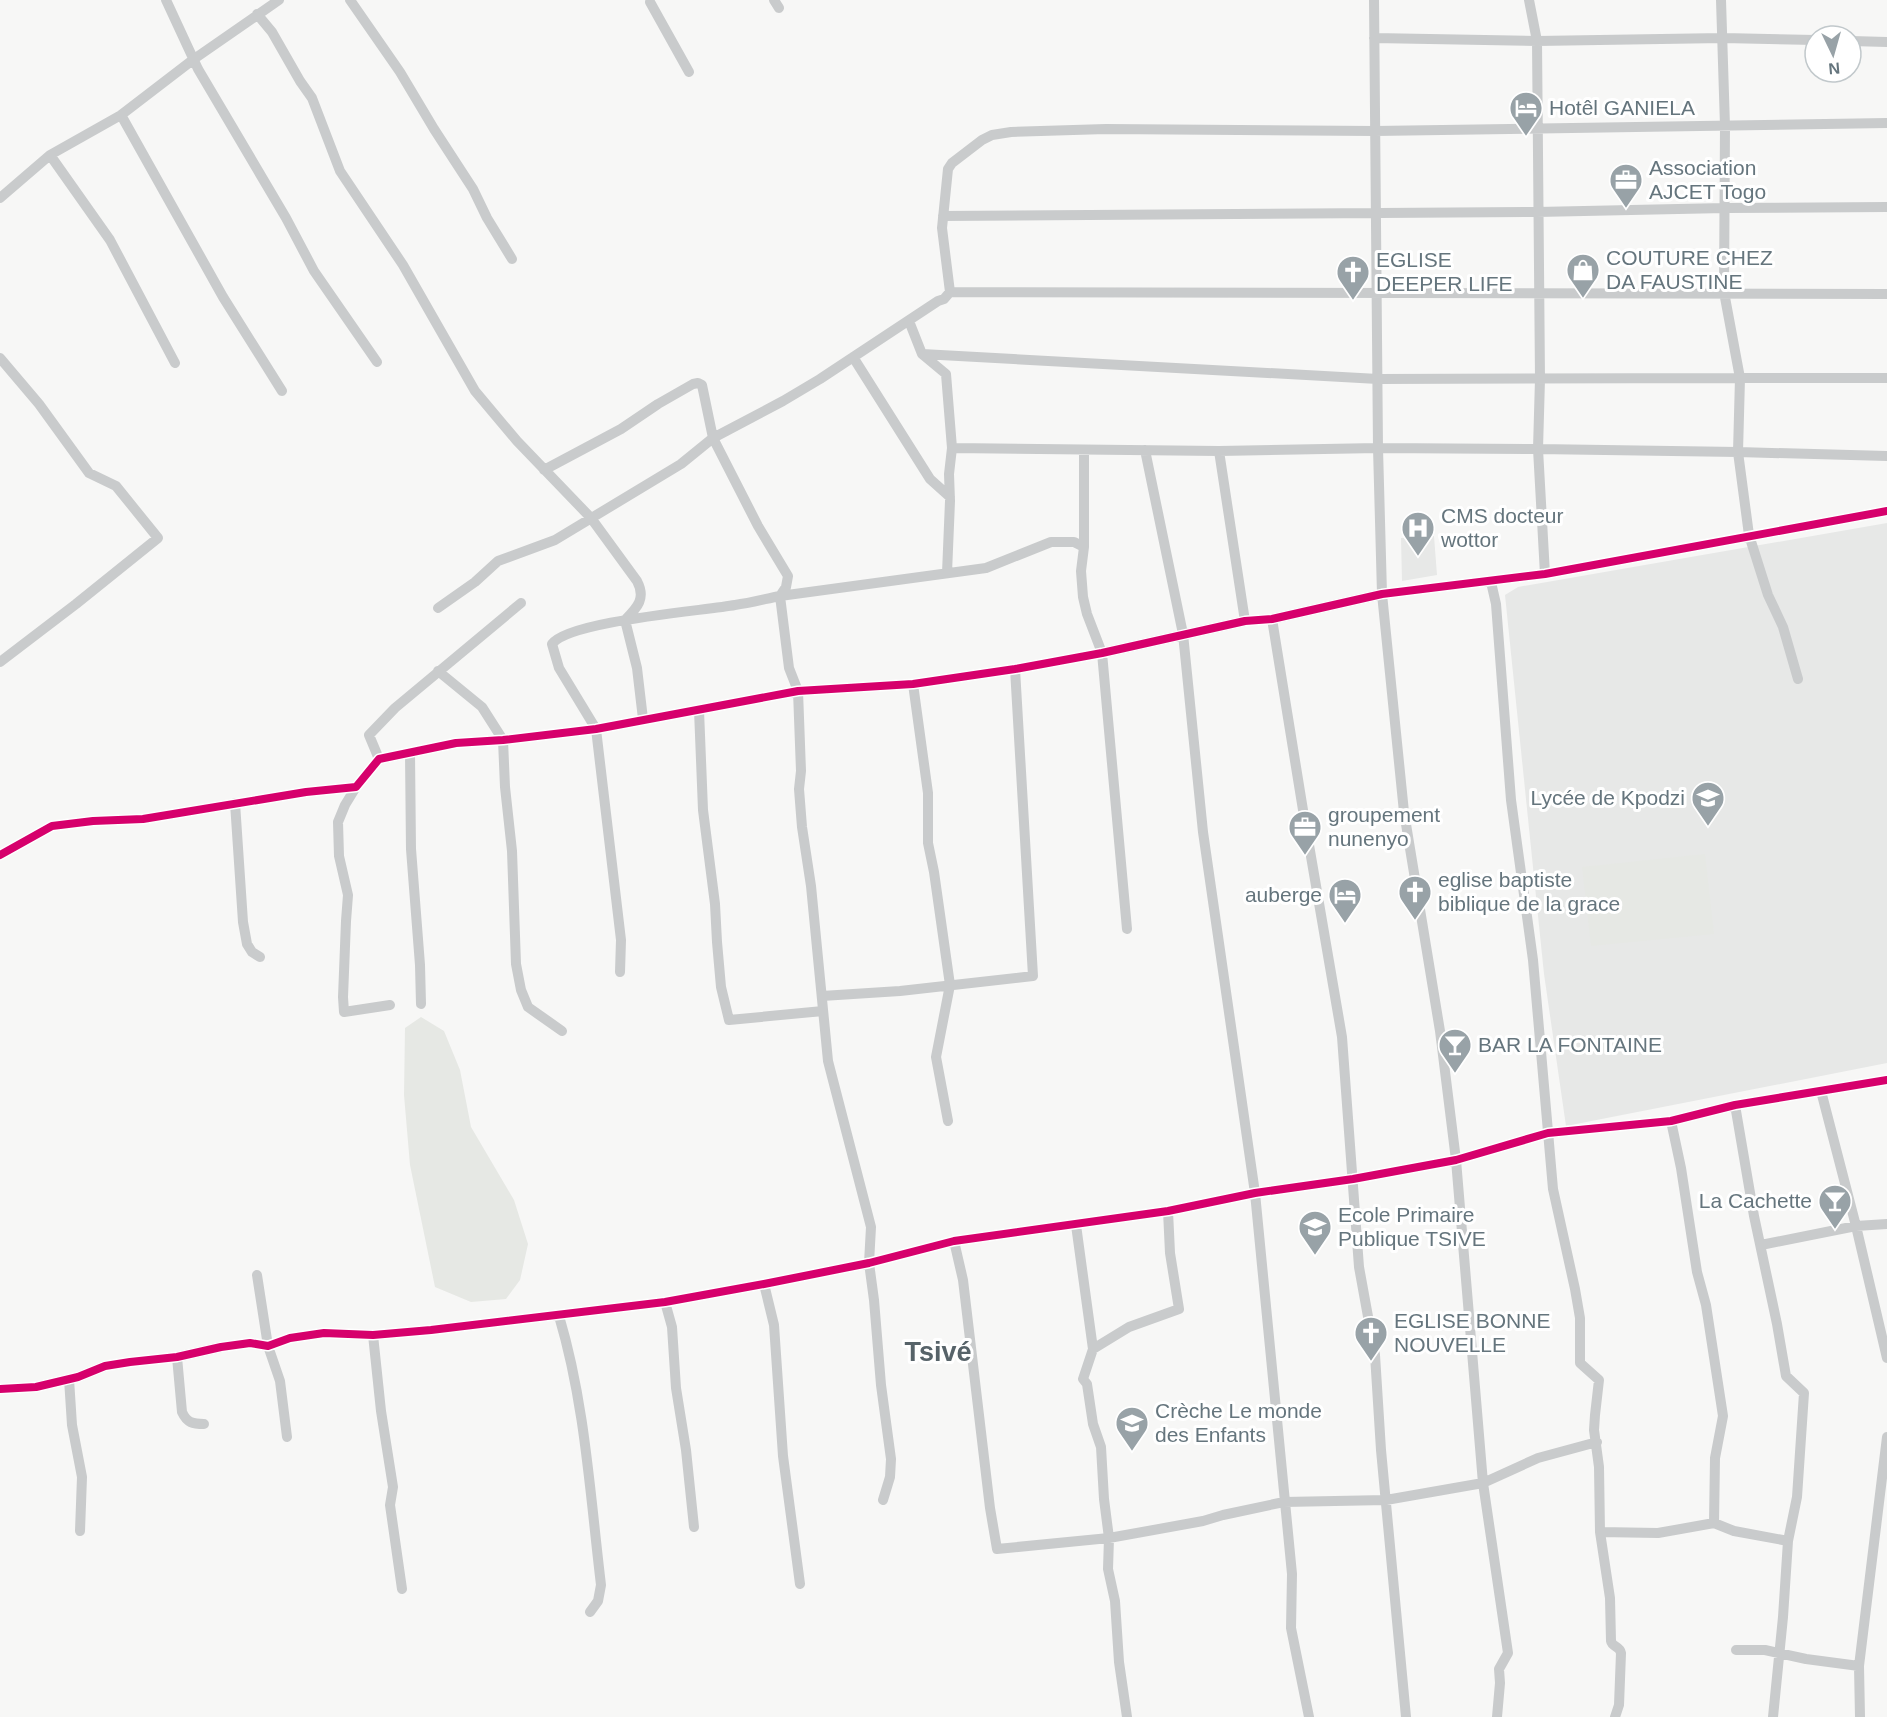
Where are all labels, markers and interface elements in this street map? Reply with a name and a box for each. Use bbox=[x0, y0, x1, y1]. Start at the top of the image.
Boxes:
north arrow bbox=[1803, 24, 1863, 84]
text: N bbox=[1828, 59, 1841, 77]
hotel icon: Hotêl GANIELA bbox=[1508, 90, 1544, 137]
place label: Hotêl GANIELA bbox=[1549, 96, 1695, 119]
place label: Association AJCET Togo bbox=[1649, 156, 1766, 203]
office icon: Association AJCET Togo bbox=[1608, 162, 1644, 209]
place label: COUTURE CHEZ DA FAUSTINE bbox=[1606, 246, 1773, 293]
place label: EGLISE DEEPER LIFE bbox=[1376, 248, 1513, 295]
shop icon: COUTURE CHEZ DA FAUSTINE bbox=[1565, 252, 1601, 299]
church icon: EGLISE DEEPER LIFE bbox=[1335, 254, 1371, 301]
place label: CMS docteur wottor bbox=[1440, 504, 1564, 551]
hospital icon: CMS docteur wottor bbox=[1400, 510, 1436, 557]
school or university icon: Lycée de Kpodzi bbox=[1690, 780, 1726, 827]
place label: Lycée de Kpodzi bbox=[1531, 786, 1685, 809]
place label: groupement nunenyo bbox=[1328, 803, 1440, 850]
office icon: groupement nunenyo bbox=[1287, 809, 1323, 856]
place label: eglise baptiste biblique de la grace bbox=[1438, 868, 1620, 915]
church icon: eglise baptiste biblique de la grace bbox=[1397, 874, 1433, 921]
hotel icon: auberge bbox=[1327, 877, 1363, 924]
place label: auberge bbox=[1245, 883, 1322, 906]
bar icon: BAR LA FONTAINE bbox=[1437, 1027, 1473, 1074]
place label: BAR LA FONTAINE bbox=[1478, 1033, 1662, 1056]
bar icon: La Cachette bbox=[1817, 1183, 1853, 1230]
place label: La Cachette bbox=[1699, 1189, 1812, 1212]
place label: Ecole Primaire Publique TSIVE bbox=[1338, 1203, 1486, 1250]
school or university icon: Ecole Primaire Publique TSIVE bbox=[1297, 1209, 1333, 1256]
place label: EGLISE BONNE NOUVELLE bbox=[1394, 1309, 1550, 1356]
church icon: EGLISE BONNE NOUVELLE bbox=[1353, 1315, 1389, 1362]
district label: Tsivé bbox=[904, 1337, 972, 1367]
place label: Crèche Le monde des Enfants bbox=[1155, 1399, 1322, 1446]
school or university icon: Crèche Le monde des Enfants bbox=[1114, 1405, 1150, 1452]

